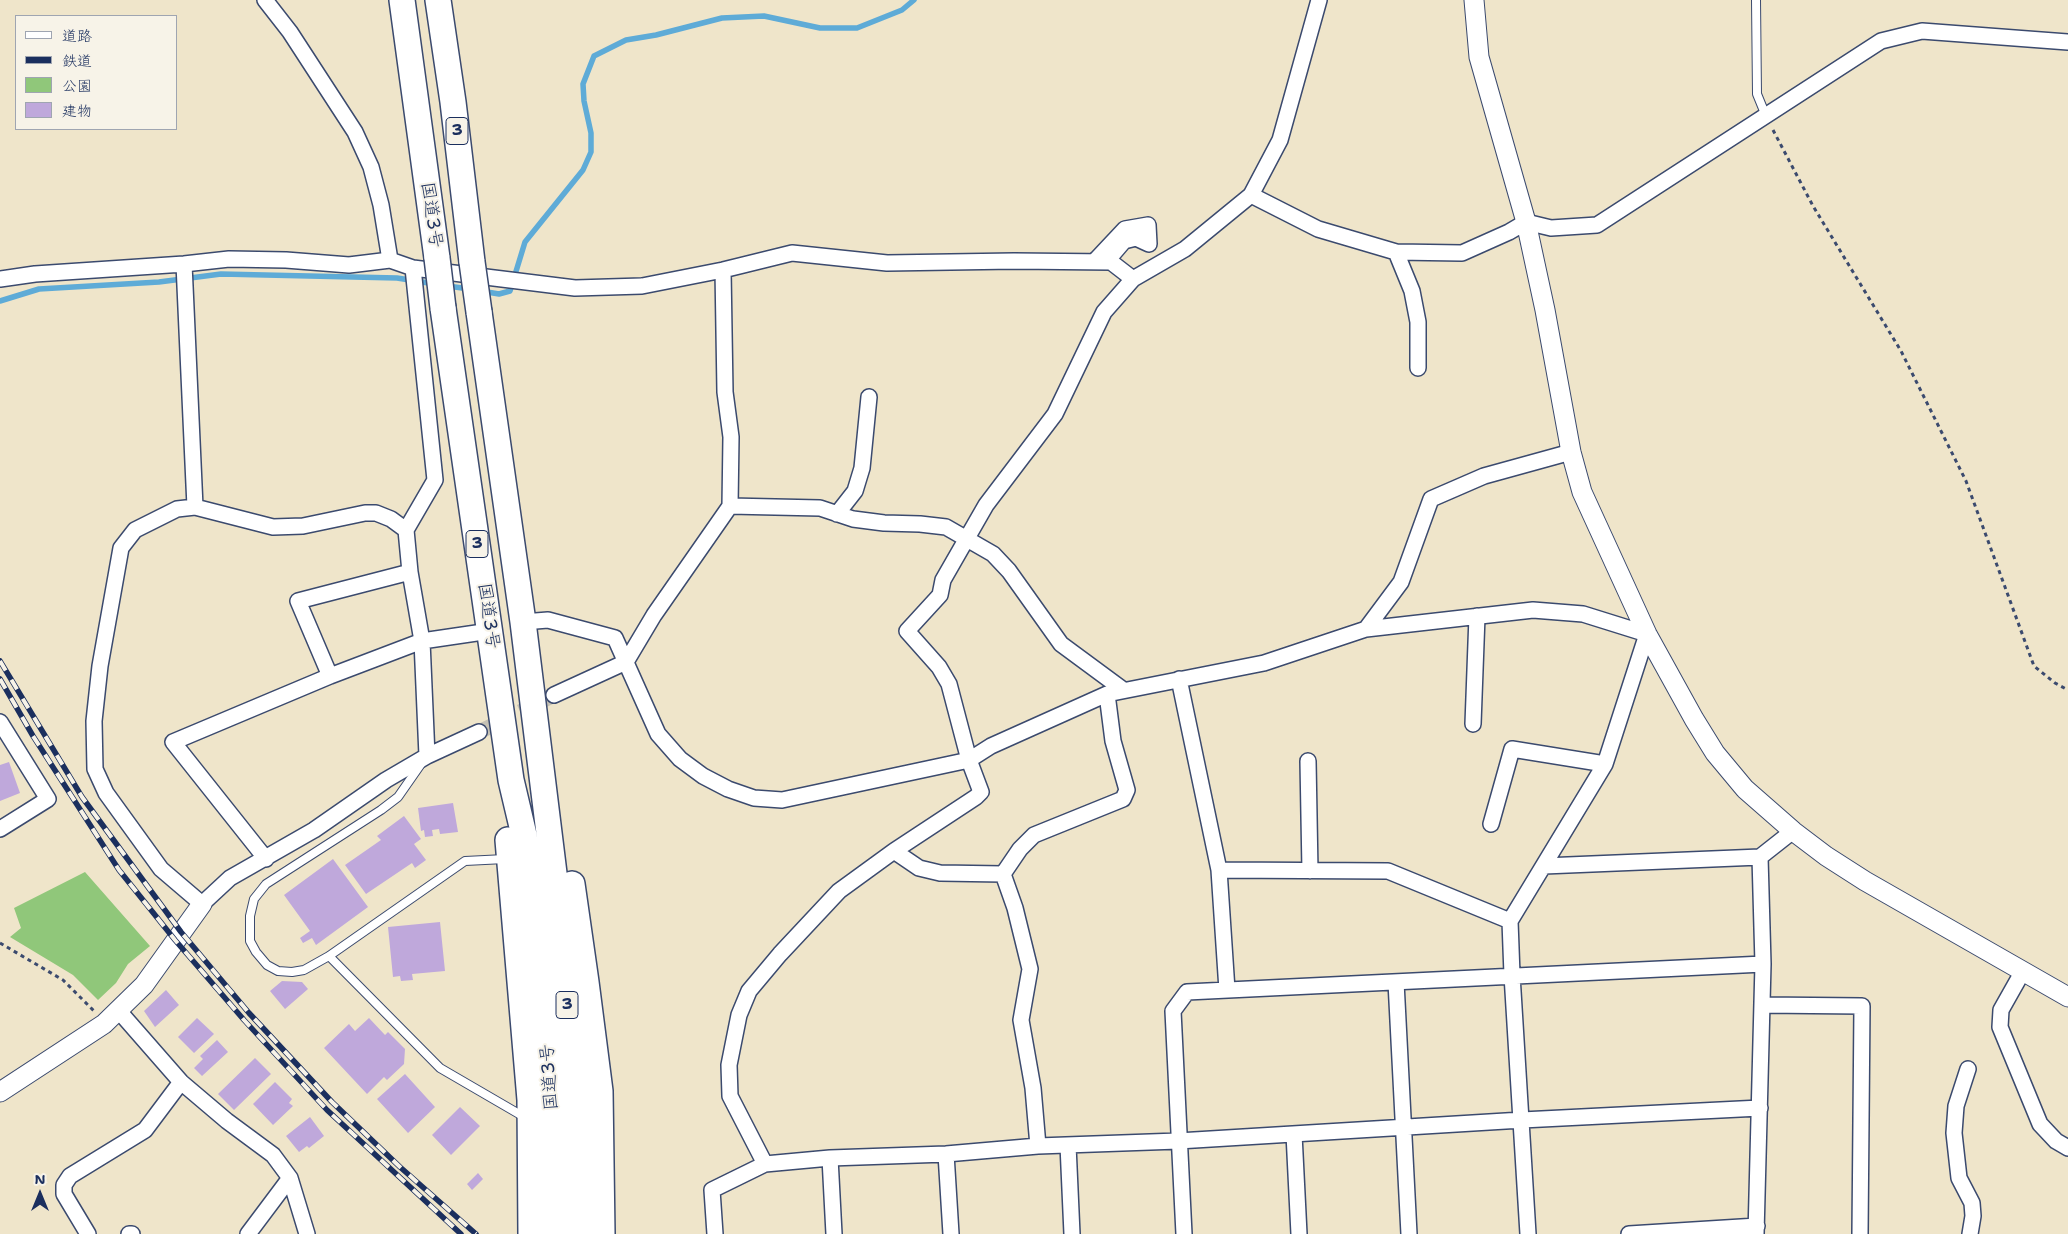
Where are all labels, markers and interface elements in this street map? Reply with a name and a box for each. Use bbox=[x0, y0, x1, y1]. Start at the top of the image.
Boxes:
legend bbox=[15, 15, 178, 130]
text: 道路 bbox=[62, 26, 92, 46]
text: 鉄道 bbox=[62, 51, 92, 71]
text: 公園 bbox=[62, 76, 92, 96]
text: 建物 bbox=[62, 101, 92, 121]
road number: 3 bbox=[446, 118, 468, 144]
street label: 国道3号 bbox=[416, 181, 446, 249]
road number: 3 bbox=[466, 530, 488, 558]
street label: 国道3号 bbox=[473, 582, 503, 650]
road number: 3 bbox=[556, 992, 578, 1018]
street label: 国道3号 bbox=[537, 1043, 563, 1111]
north arrow bbox=[15, 1169, 65, 1219]
text: N bbox=[34, 1170, 46, 1188]

